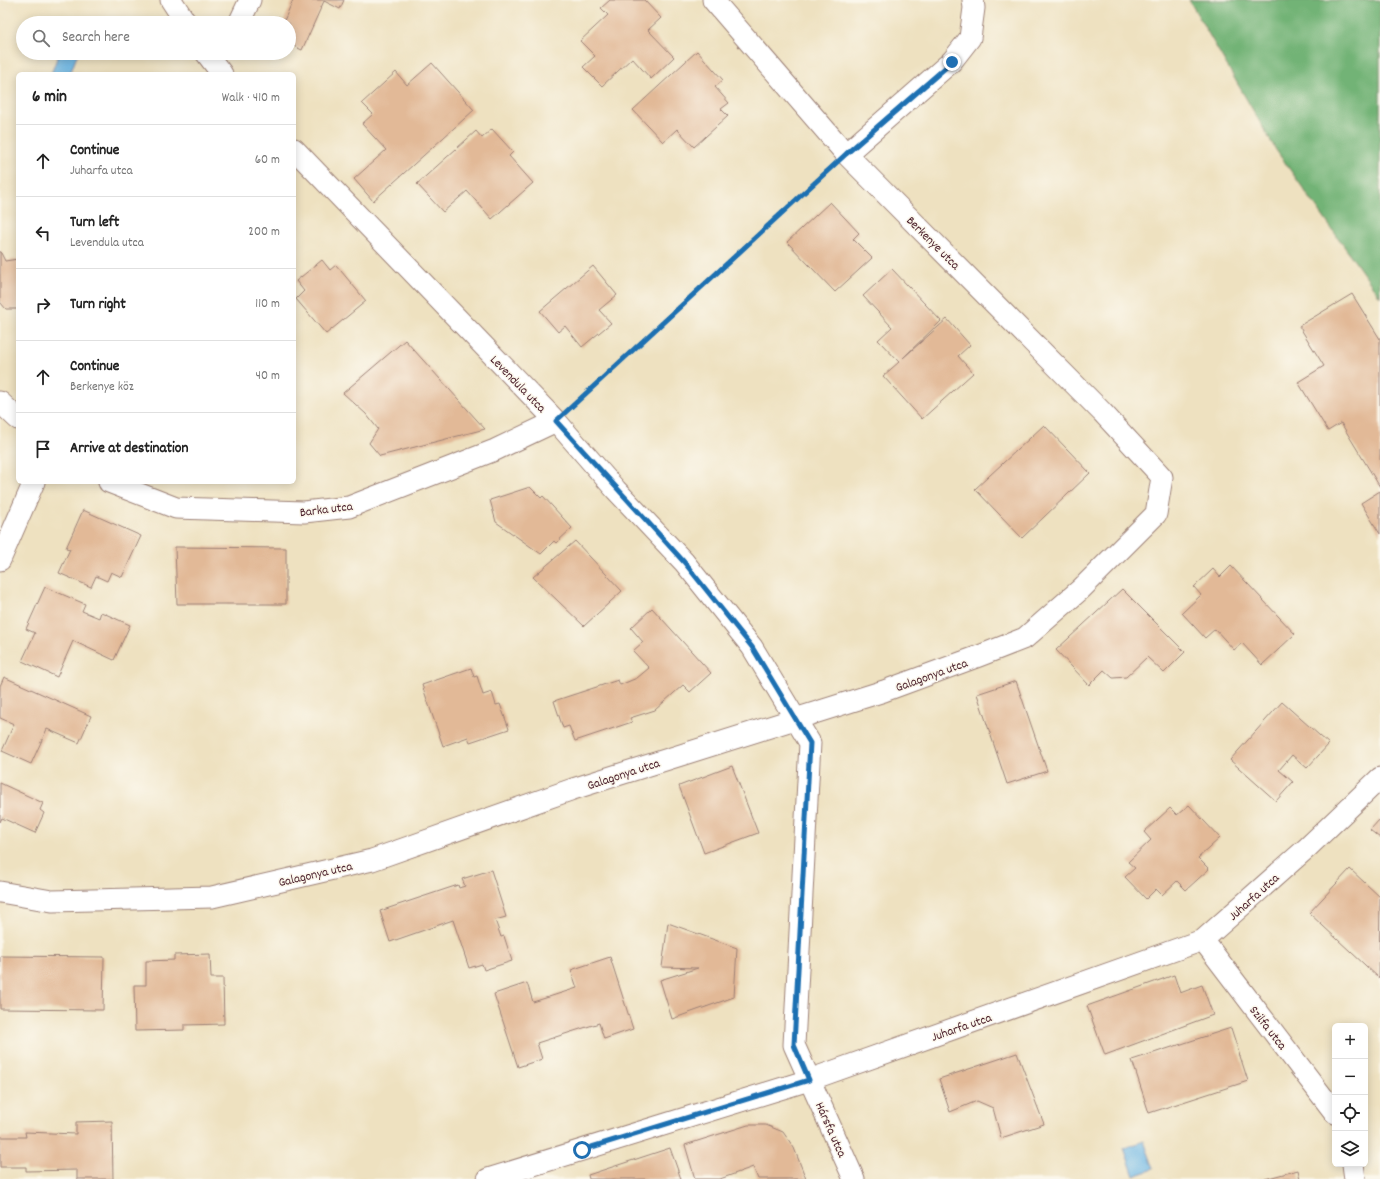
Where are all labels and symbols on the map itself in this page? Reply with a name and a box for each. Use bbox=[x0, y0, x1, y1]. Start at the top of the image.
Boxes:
route end bbox=[943, 53, 961, 71]
street label: Berkenye utca bbox=[901, 212, 964, 276]
street label: Levendula utca bbox=[485, 352, 550, 419]
street label: Barka utca bbox=[299, 498, 355, 523]
street label: Galagonya utca bbox=[893, 654, 971, 698]
street label: Galagonya utca bbox=[585, 754, 663, 796]
street label: Galagonya utca bbox=[277, 857, 355, 893]
street label: Juharfa utca bbox=[1225, 869, 1285, 926]
street label: Szilfa utca bbox=[1244, 1002, 1291, 1055]
street label: Juharfa utca bbox=[929, 1009, 995, 1048]
street label: Hársfa utca bbox=[809, 1099, 851, 1162]
route start bbox=[573, 1141, 591, 1159]

